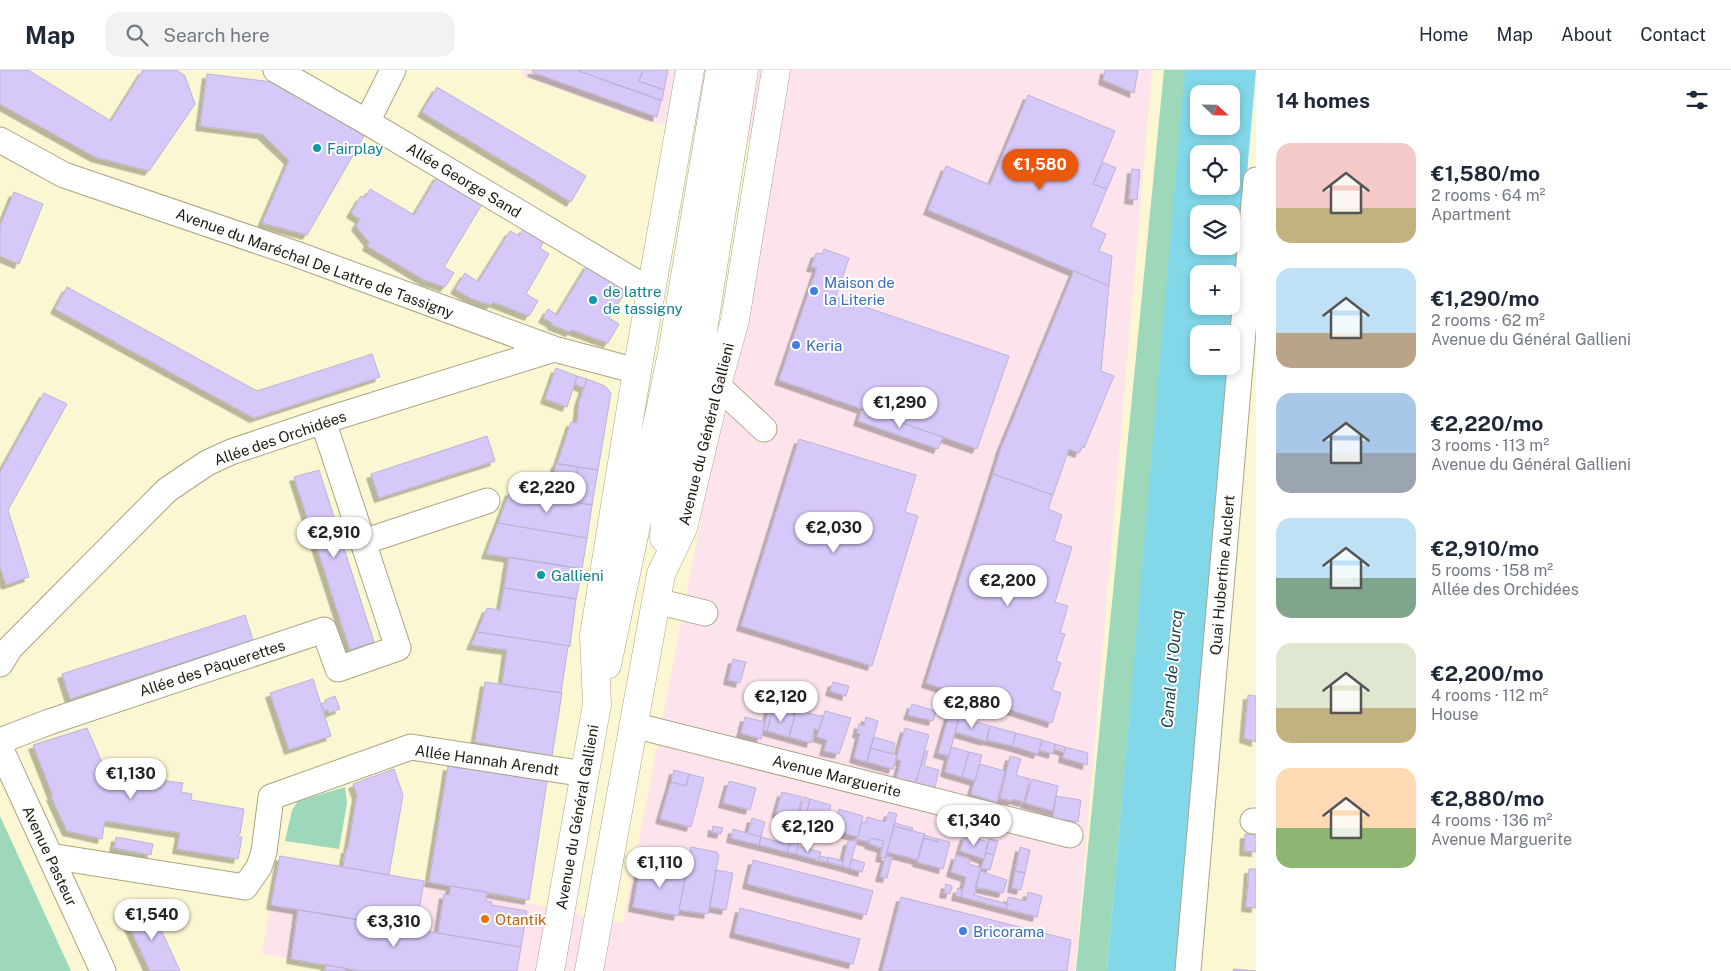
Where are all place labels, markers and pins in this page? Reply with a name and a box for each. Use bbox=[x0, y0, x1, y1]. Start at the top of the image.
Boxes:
place label: Fairplay bbox=[327, 140, 383, 157]
marker: Fairplay bbox=[311, 142, 323, 154]
pin: €1,580 bbox=[999, 148, 1081, 191]
place label: Maison de la Literie bbox=[824, 274, 895, 308]
place label: de lattre de tassigny bbox=[603, 283, 683, 317]
marker: Maison de la Literie bbox=[808, 285, 820, 297]
marker: de lattre de tassigny bbox=[587, 294, 599, 306]
place label: Keria bbox=[806, 337, 842, 354]
marker: Keria bbox=[790, 339, 802, 351]
pin: €1,290 bbox=[859, 386, 941, 429]
pin: €2,220 bbox=[506, 472, 588, 514]
pin: €2,030 bbox=[793, 512, 875, 554]
pin: €2,910 bbox=[293, 516, 375, 559]
pin: €2,200 bbox=[967, 564, 1049, 607]
place label: Gallieni bbox=[551, 567, 604, 584]
marker: Gallieni bbox=[535, 569, 547, 581]
pin: €2,120 bbox=[740, 680, 822, 723]
pin: €2,880 bbox=[931, 686, 1013, 729]
pin: €1,130 bbox=[90, 758, 172, 800]
pin: €1,340 bbox=[933, 804, 1015, 847]
pin: €2,120 bbox=[767, 810, 849, 853]
pin: €1,110 bbox=[619, 846, 701, 889]
pin: €1,540 bbox=[111, 898, 193, 941]
pin: €3,310 bbox=[353, 906, 435, 948]
place label: Otantik bbox=[495, 911, 546, 928]
marker: Otantik bbox=[479, 913, 491, 925]
place label: Bricorama bbox=[973, 923, 1044, 940]
marker: Bricorama bbox=[957, 925, 969, 937]

